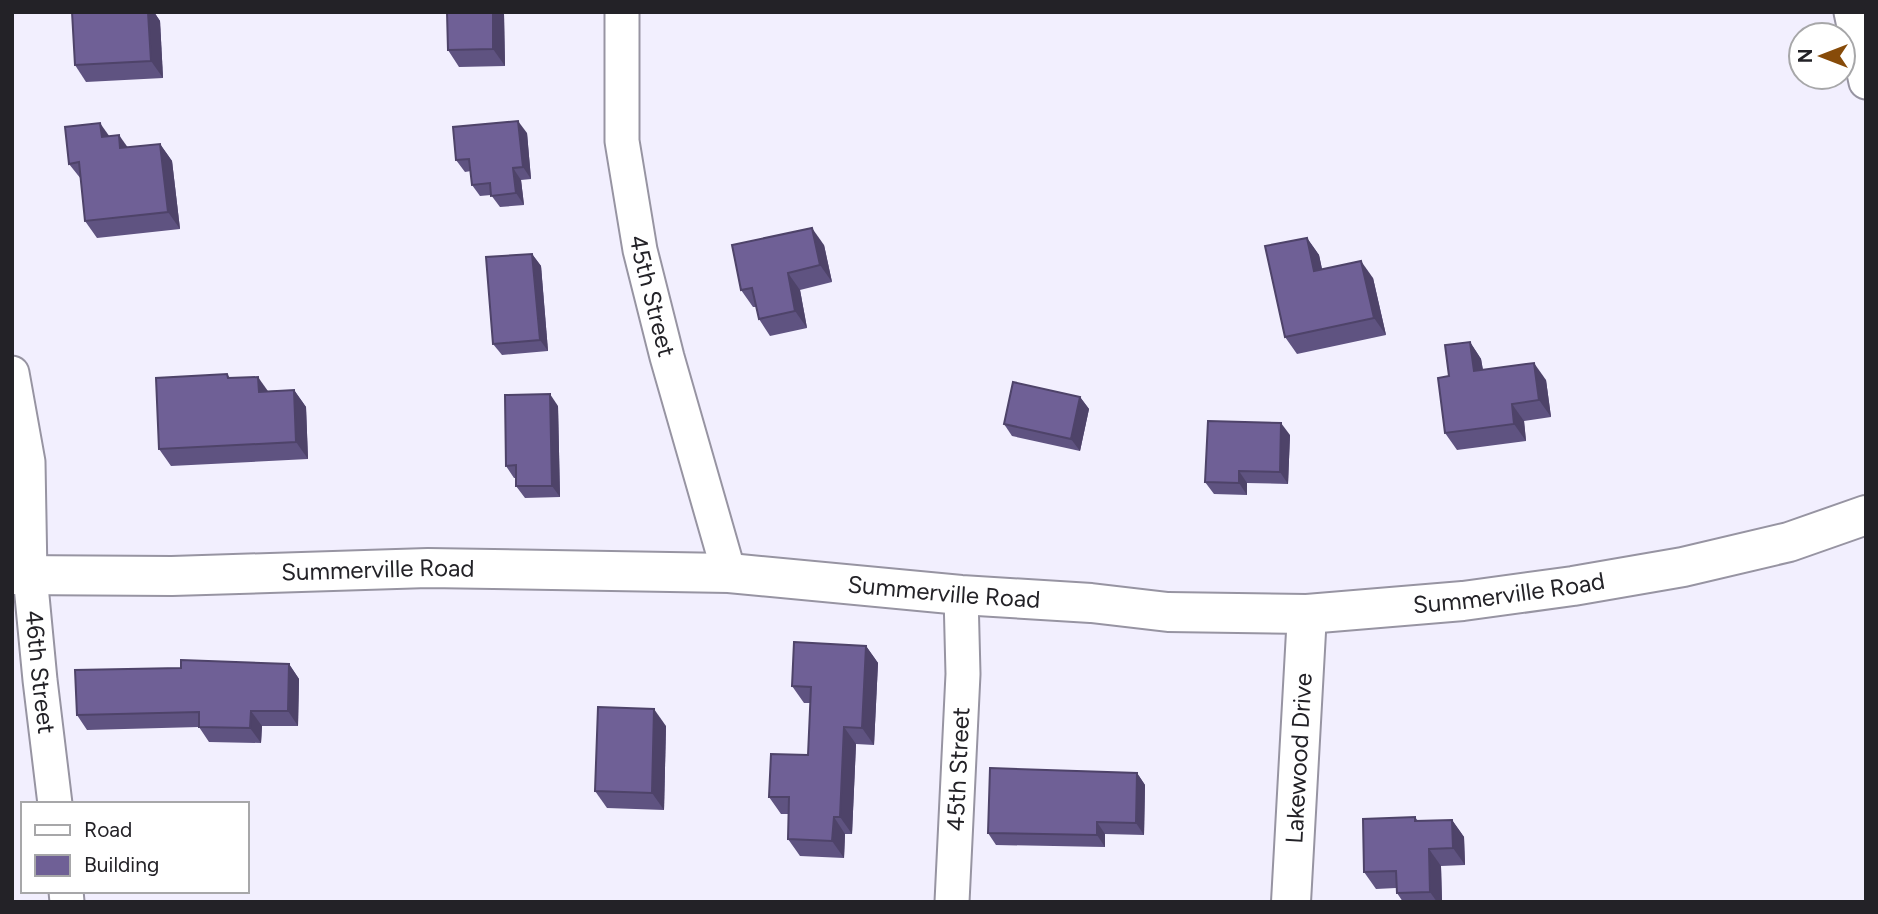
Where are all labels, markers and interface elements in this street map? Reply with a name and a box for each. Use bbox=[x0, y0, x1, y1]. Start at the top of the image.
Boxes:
north arrow bbox=[1787, 21, 1857, 91]
text: N bbox=[1794, 49, 1817, 63]
street label: 45th Street bbox=[624, 233, 681, 360]
street label: Summerville Road bbox=[281, 553, 475, 587]
street label: Summerville Road bbox=[1412, 566, 1607, 619]
street label: Summerville Road bbox=[846, 569, 1041, 614]
street label: 46th Street bbox=[19, 609, 61, 735]
street label: Lakewood Drive bbox=[1279, 672, 1318, 844]
street label: 45th Street bbox=[940, 706, 975, 832]
legend bbox=[21, 802, 248, 893]
text: Road bbox=[84, 817, 132, 842]
text: Building bbox=[84, 852, 159, 877]

